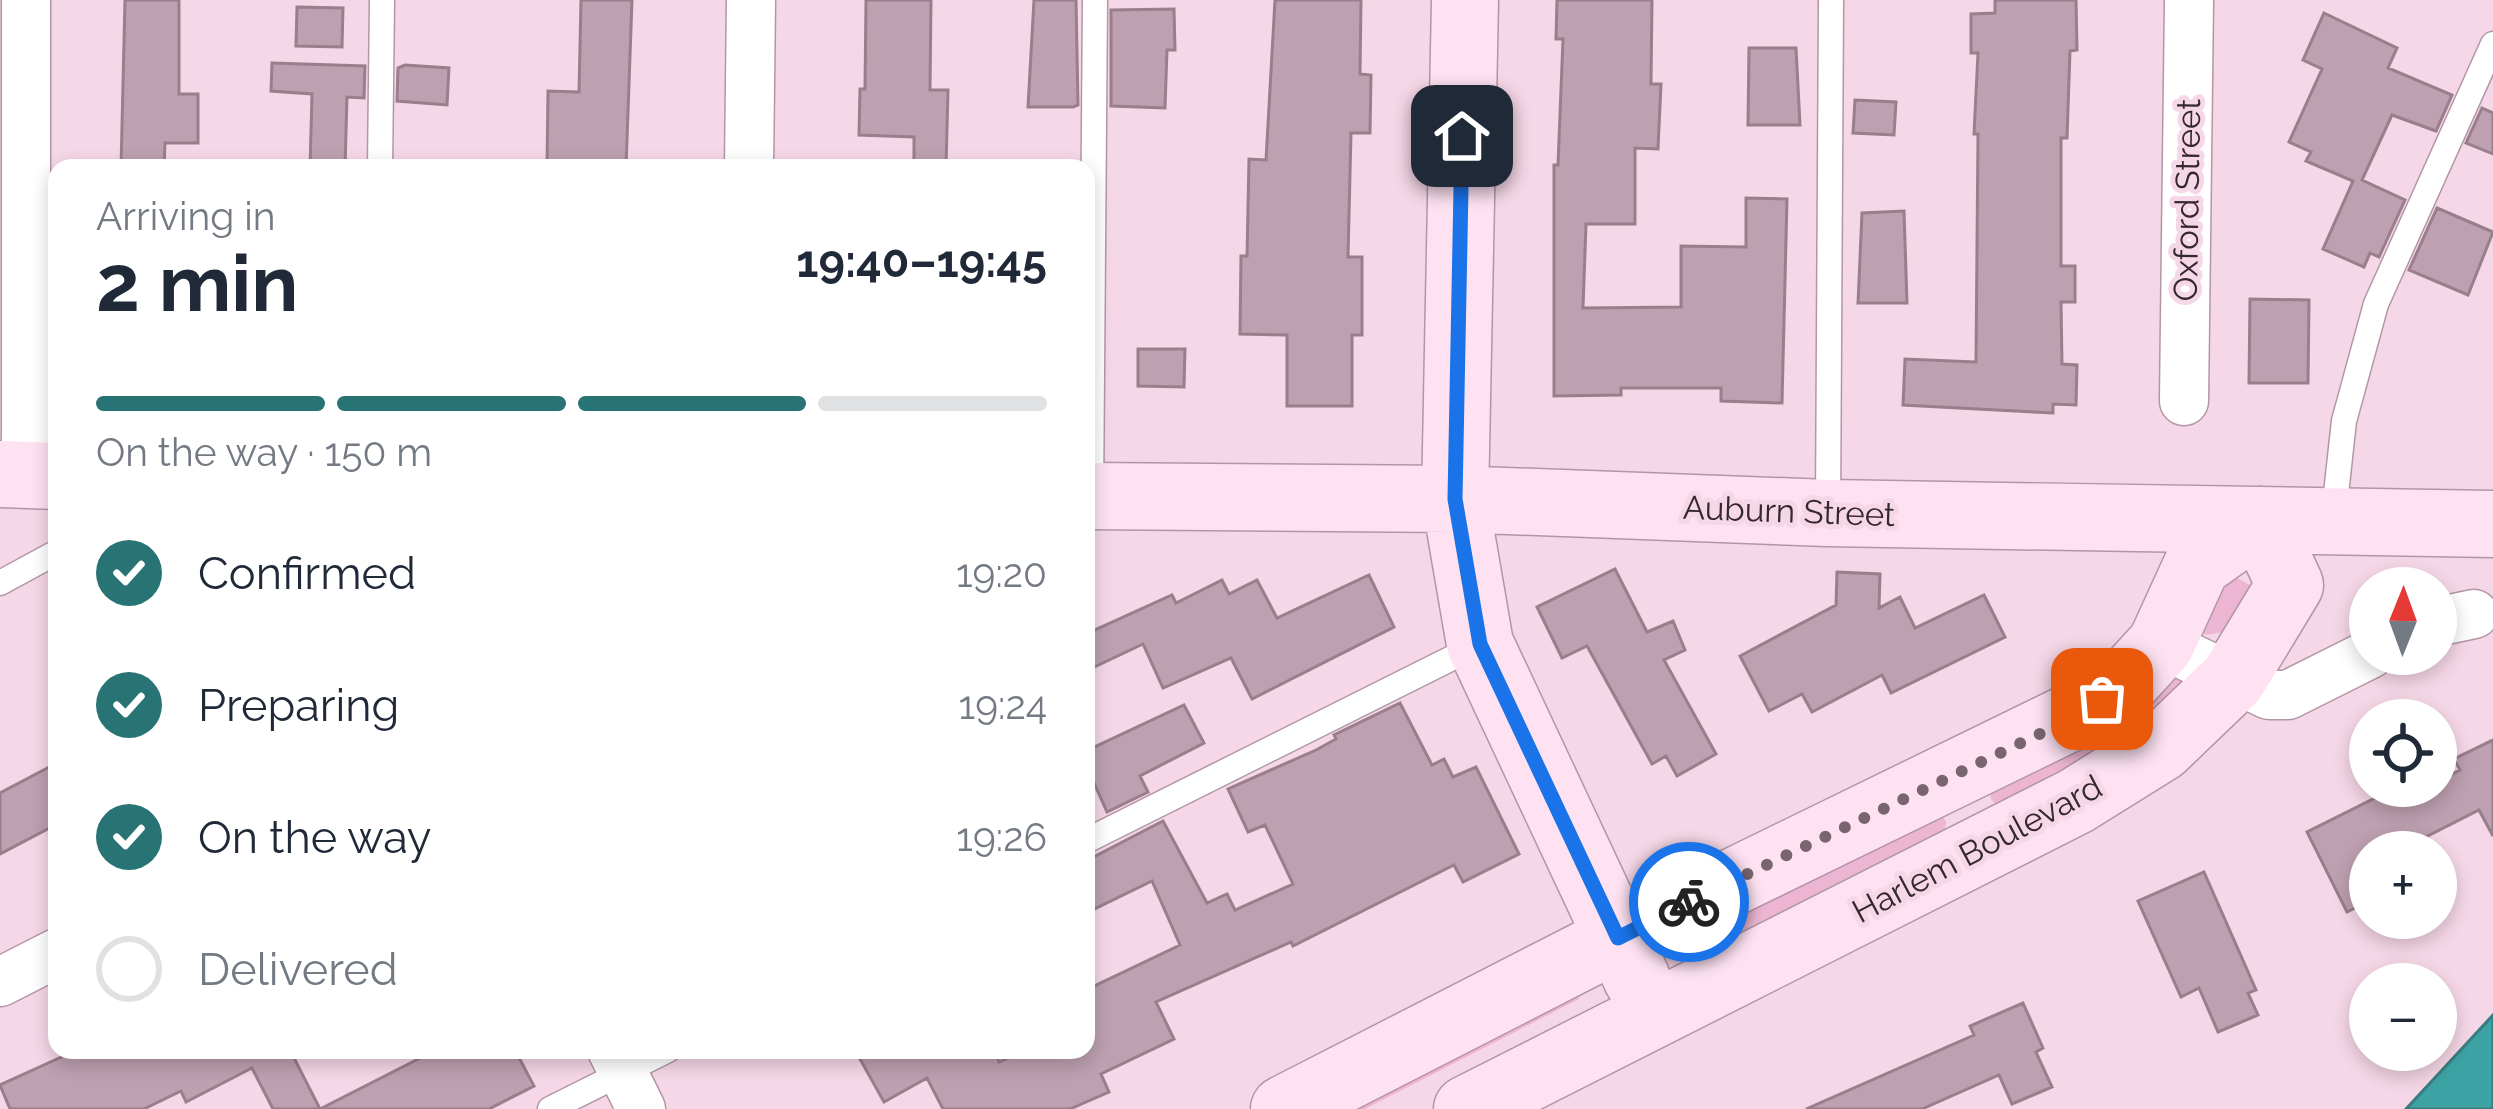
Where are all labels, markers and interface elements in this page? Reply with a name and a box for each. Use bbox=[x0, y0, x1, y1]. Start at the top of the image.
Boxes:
pin bbox=[1411, 85, 1513, 187]
street label: Oxford Street bbox=[2166, 98, 2208, 302]
icon: home bbox=[1429, 103, 1495, 169]
text: Arriving in bbox=[96, 193, 276, 239]
text: 19:40–19:45 bbox=[796, 235, 1047, 288]
text: 2 min bbox=[96, 238, 298, 329]
text: On the way · 150 m bbox=[96, 429, 432, 475]
street label: Auburn Street bbox=[1682, 488, 1896, 534]
icon: check bbox=[96, 540, 162, 606]
text: Confirmed bbox=[198, 547, 416, 600]
text: 19:20 bbox=[956, 550, 1047, 596]
north arrow bbox=[2349, 567, 2457, 675]
map controls bbox=[2349, 567, 2457, 1071]
pin bbox=[2051, 648, 2153, 750]
icon: bag bbox=[2069, 666, 2135, 732]
icon: check bbox=[96, 672, 162, 738]
text: Preparing bbox=[198, 679, 399, 732]
text: 19:24 bbox=[959, 682, 1047, 728]
button: locate bbox=[2349, 699, 2457, 807]
street label: Harlem Boulevard bbox=[1846, 767, 2108, 931]
icon: check bbox=[96, 804, 162, 870]
text: On the way bbox=[198, 811, 432, 864]
text: 19:26 bbox=[956, 814, 1047, 860]
button: + bbox=[2349, 831, 2457, 939]
courier bbox=[1629, 842, 1749, 962]
icon: bike bbox=[1656, 869, 1722, 935]
text: Delivered bbox=[198, 943, 398, 996]
button: − bbox=[2349, 963, 2457, 1071]

